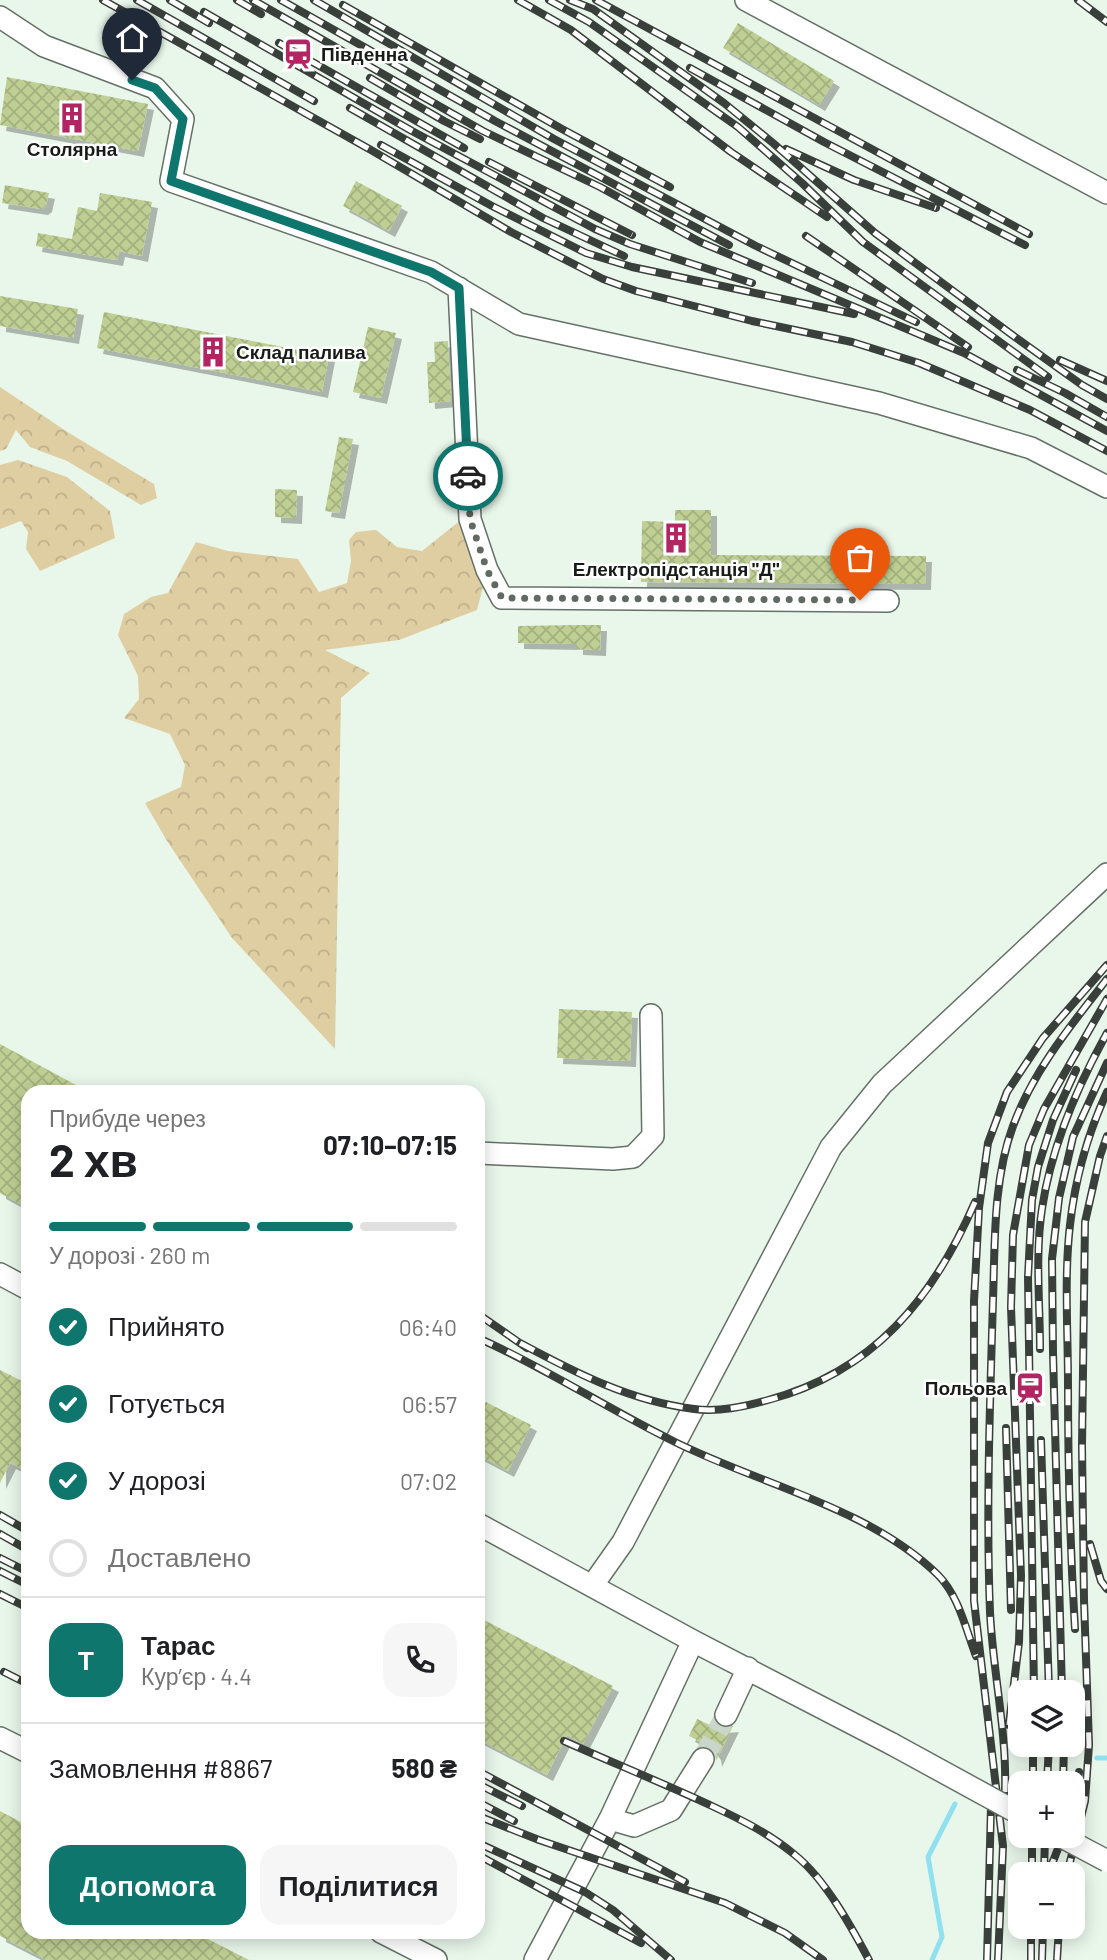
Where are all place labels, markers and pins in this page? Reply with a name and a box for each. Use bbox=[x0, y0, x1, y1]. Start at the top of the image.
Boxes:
pin bbox=[102, 8, 162, 80]
station icon: Південна bbox=[281, 37, 315, 71]
place label: Південна bbox=[321, 42, 408, 65]
building icon: Столярна bbox=[55, 101, 89, 135]
place label: Столярна bbox=[27, 137, 118, 160]
building icon: Склад палива bbox=[196, 335, 230, 369]
place label: Склад палива bbox=[236, 340, 366, 363]
building icon: Електропідстанція "Д" bbox=[659, 521, 693, 555]
pin bbox=[830, 528, 890, 600]
place label: Електропідстанція "Д" bbox=[573, 557, 779, 580]
station icon: Польова bbox=[1013, 1371, 1047, 1405]
place label: Польова bbox=[925, 1376, 1007, 1399]

